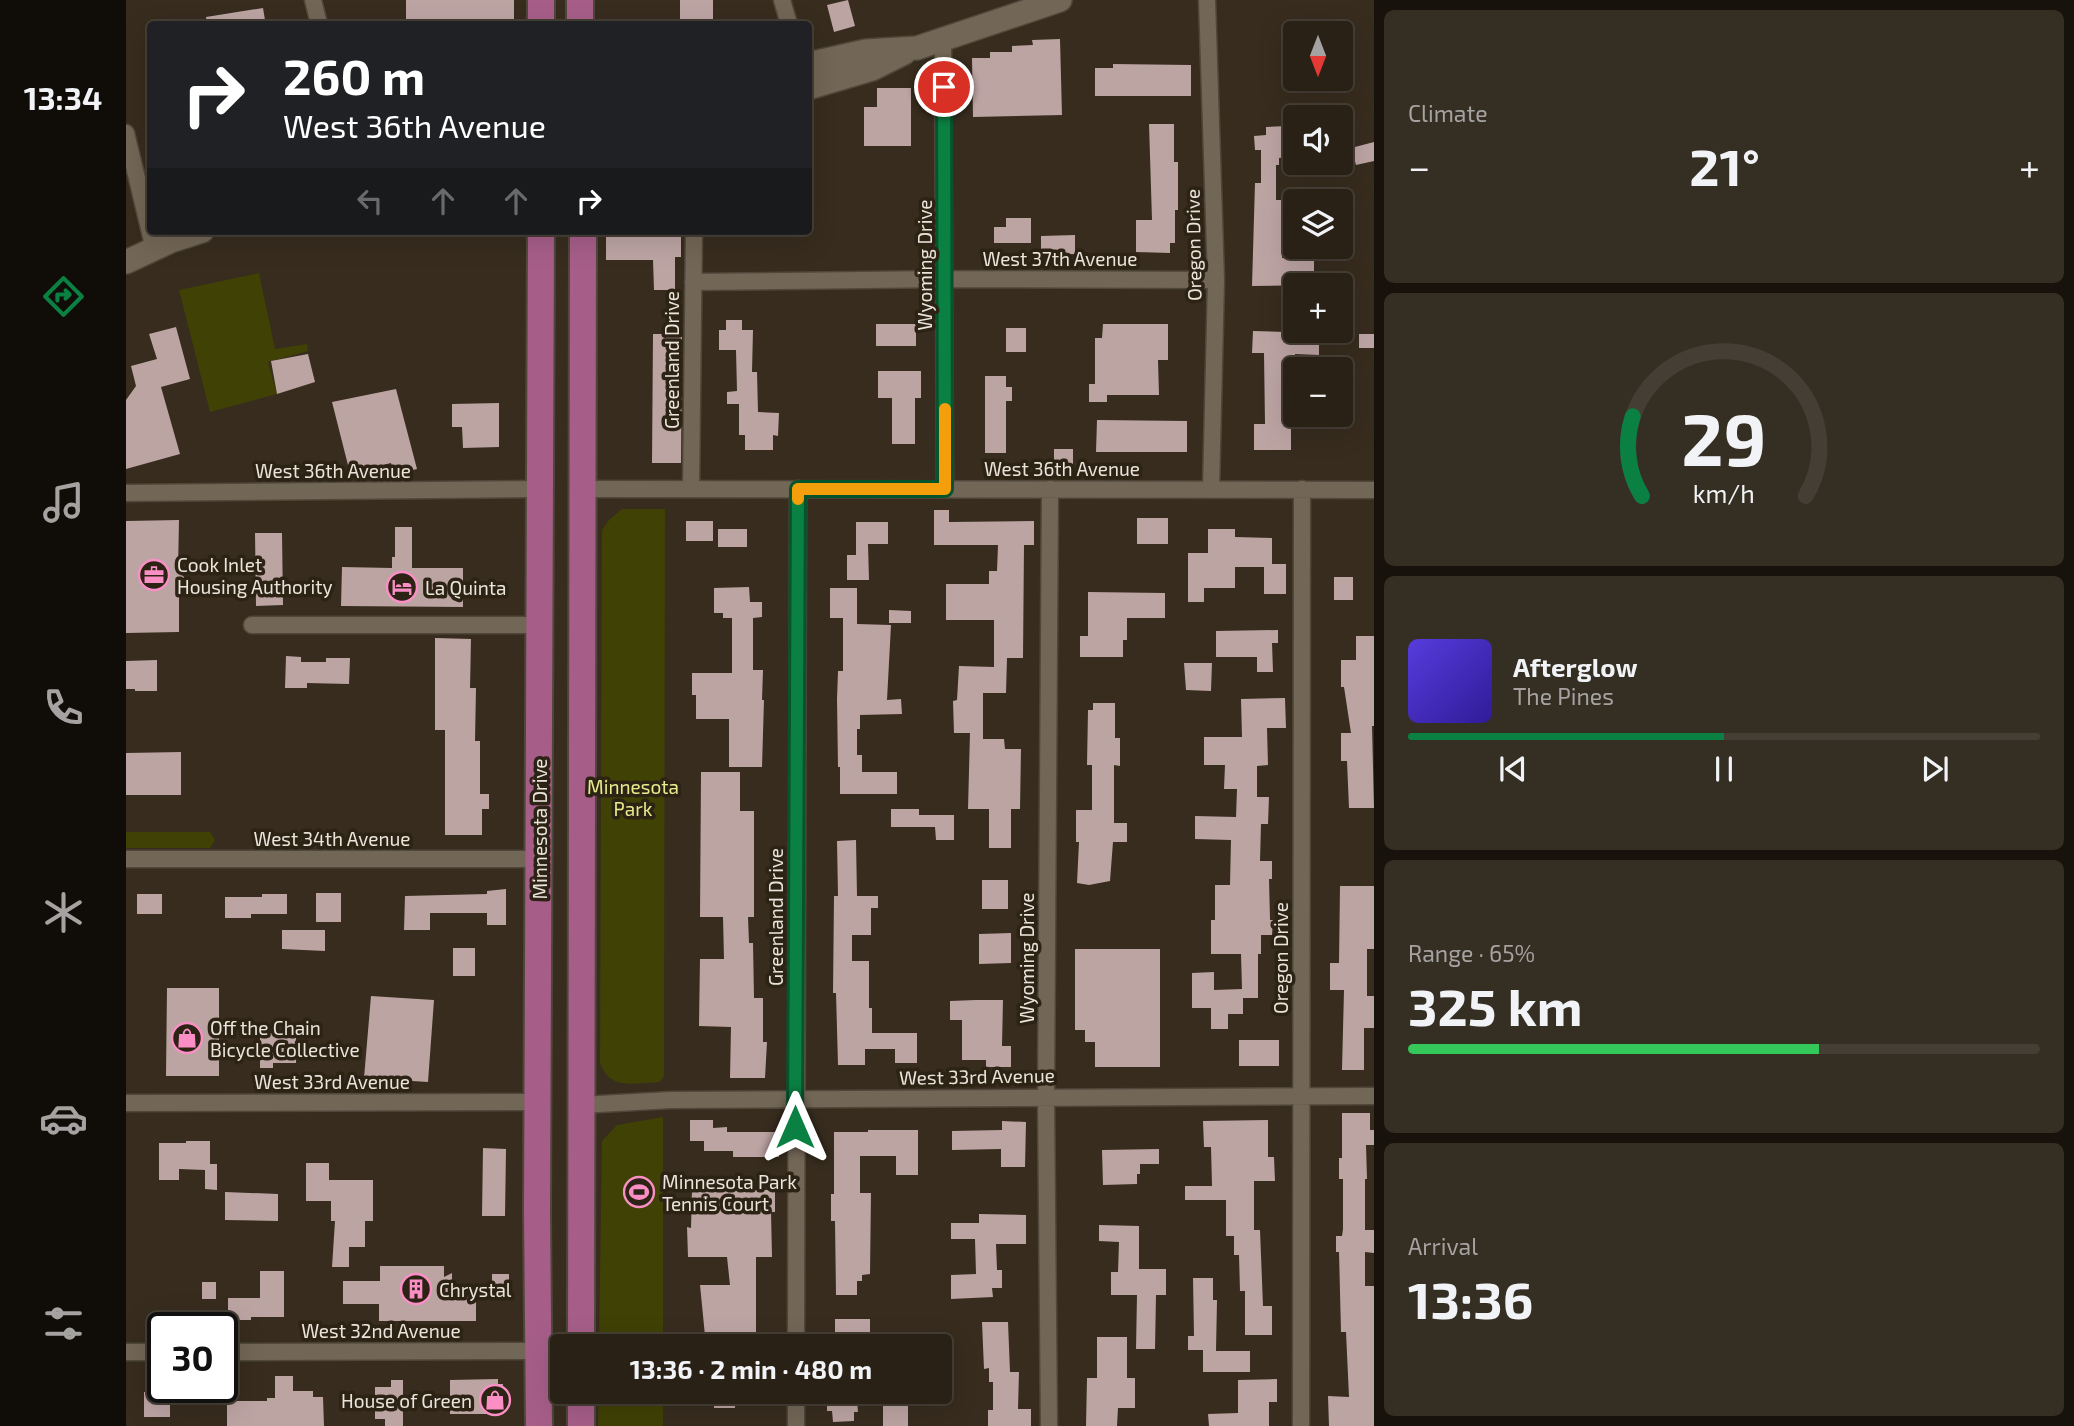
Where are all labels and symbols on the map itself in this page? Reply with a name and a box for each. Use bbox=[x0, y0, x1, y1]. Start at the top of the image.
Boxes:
north arrow bbox=[1283, 21, 1353, 91]
pin bbox=[914, 57, 974, 117]
street label: Oregon Drive bbox=[1181, 189, 1205, 301]
street label: Wyoming Drive bbox=[913, 199, 936, 331]
street label: West 37th Avenue bbox=[982, 247, 1138, 270]
street label: Greenland Drive bbox=[660, 291, 683, 429]
street label: West 36th Avenue bbox=[984, 457, 1140, 480]
street label: West 36th Avenue bbox=[255, 459, 411, 482]
place label: Cook Inlet Housing Authority bbox=[177, 553, 332, 598]
office icon: Cook Inlet Housing Authority bbox=[137, 558, 171, 592]
hotel icon: La Quinta bbox=[385, 570, 419, 604]
place label: La Quinta bbox=[425, 576, 506, 599]
street label: Minnesota Drive bbox=[528, 758, 551, 900]
park label: Minnesota Park bbox=[587, 775, 679, 820]
street label: West 34th Avenue bbox=[254, 827, 410, 850]
street label: Greenland Drive bbox=[764, 848, 787, 986]
street label: Wyoming Drive bbox=[1015, 892, 1038, 1024]
street label: Oregon Drive bbox=[1269, 902, 1292, 1014]
place label: Off the Chain Bicycle Collective bbox=[210, 1016, 360, 1061]
shop icon: Off the Chain Bicycle Collective bbox=[170, 1021, 204, 1055]
street label: West 33rd Avenue bbox=[899, 1063, 1055, 1089]
street label: West 33rd Avenue bbox=[254, 1070, 410, 1093]
position arrow bbox=[758, 1090, 832, 1164]
place label: Minnesota Park Tennis Court bbox=[662, 1170, 797, 1215]
sports icon: Minnesota Park Tennis Court bbox=[622, 1175, 656, 1209]
building icon: Chrystal bbox=[399, 1272, 433, 1306]
place label: Chrystal bbox=[439, 1278, 512, 1301]
speed limit sign: 30 bbox=[147, 1312, 238, 1403]
street label: West 32nd Avenue bbox=[301, 1319, 461, 1342]
shop icon: House of Green bbox=[478, 1383, 512, 1417]
place label: House of Green bbox=[341, 1389, 472, 1412]

